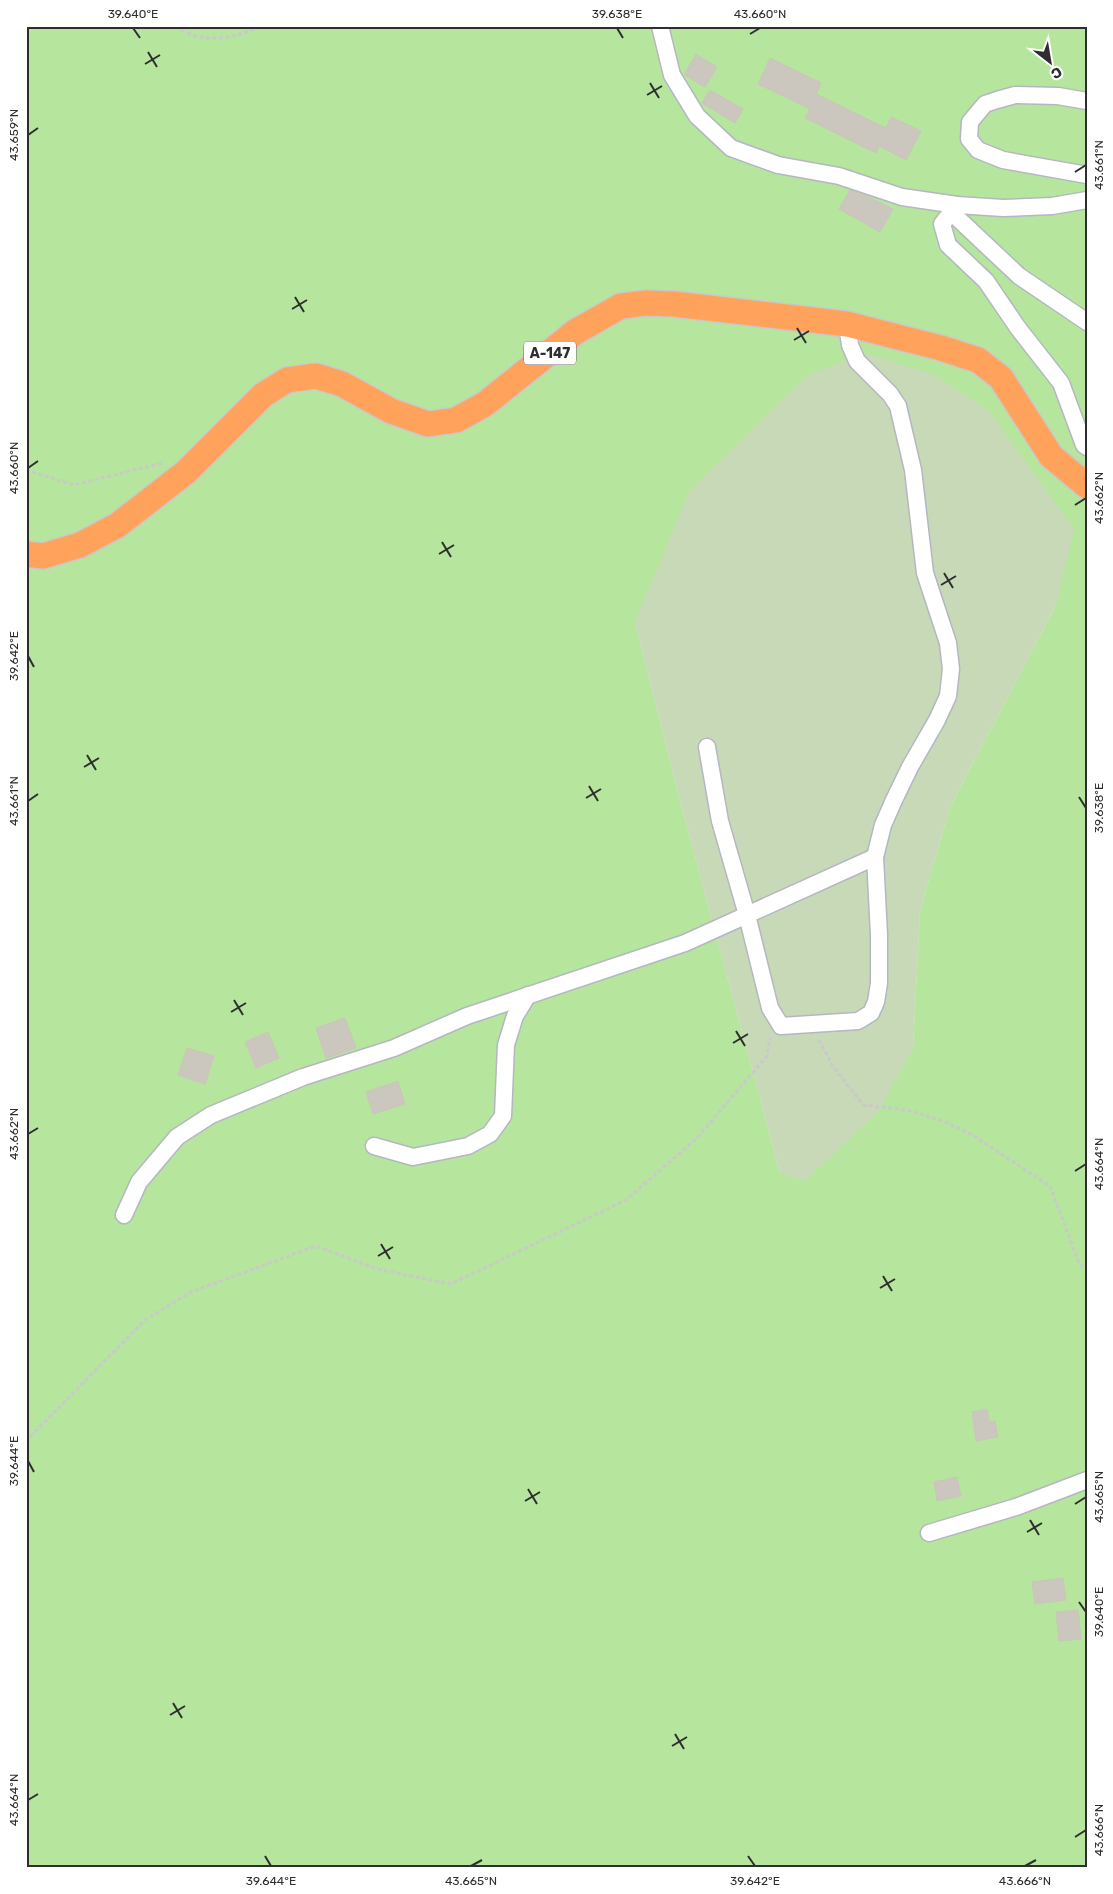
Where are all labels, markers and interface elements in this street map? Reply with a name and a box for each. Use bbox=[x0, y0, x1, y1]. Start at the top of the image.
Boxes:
text: 39.640°E bbox=[108, 7, 158, 21]
text: 39.638°E bbox=[592, 7, 642, 21]
text: 43.660°N bbox=[734, 7, 786, 21]
north arrow bbox=[1026, 38, 1076, 88]
text: С bbox=[1048, 63, 1065, 83]
text: 43.659°N bbox=[7, 109, 21, 161]
text: 43.661°N bbox=[1092, 140, 1106, 190]
road number: А-147 bbox=[524, 342, 576, 364]
text: 43.660°N bbox=[7, 442, 21, 494]
text: 43.662°N bbox=[1092, 472, 1106, 524]
text: 39.642°E bbox=[7, 631, 21, 681]
text: 43.661°N bbox=[7, 776, 21, 826]
text: 39.638°E bbox=[1092, 783, 1106, 833]
text: 43.662°N bbox=[7, 1108, 21, 1160]
text: 43.664°N bbox=[1092, 1138, 1106, 1190]
text: 39.644°E bbox=[7, 1436, 21, 1486]
text: 43.665°N bbox=[1092, 1471, 1106, 1523]
text: 39.640°E bbox=[1092, 1587, 1106, 1637]
text: 43.664°N bbox=[7, 1774, 21, 1826]
text: 43.666°N bbox=[1092, 1804, 1106, 1856]
text: 39.644°E bbox=[246, 1874, 296, 1888]
text: 43.665°N bbox=[445, 1874, 497, 1888]
text: 39.642°E bbox=[730, 1874, 780, 1888]
text: 43.666°N bbox=[999, 1874, 1051, 1888]

